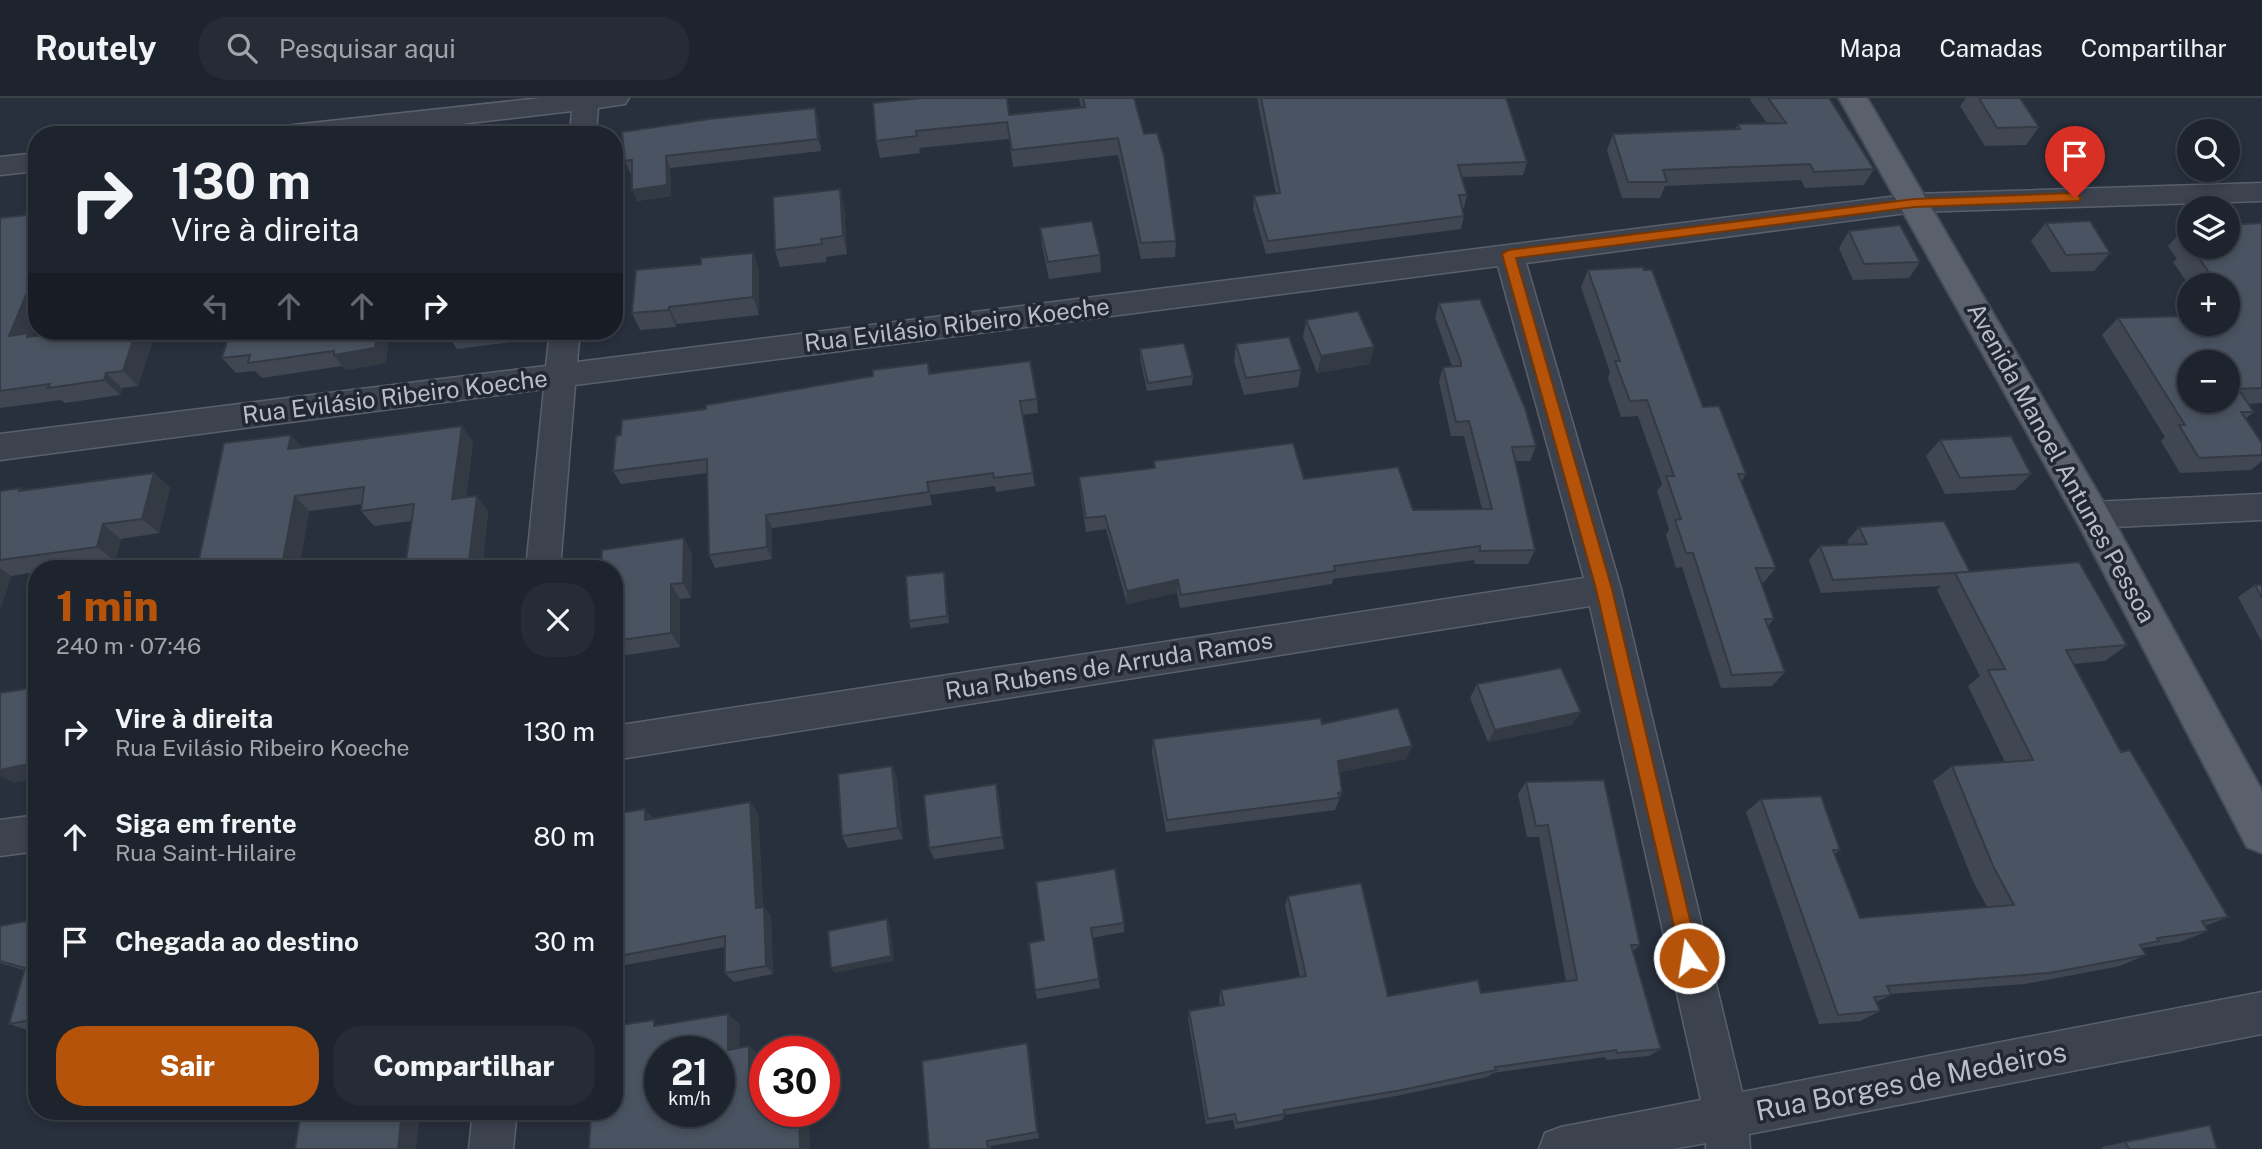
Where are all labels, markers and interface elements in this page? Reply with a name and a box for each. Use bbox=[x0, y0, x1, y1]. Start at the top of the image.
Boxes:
search box bbox=[199, 17, 689, 80]
text: Routely bbox=[35, 29, 157, 67]
icon: search bbox=[223, 29, 261, 67]
text: Pesquisar aqui bbox=[279, 33, 456, 64]
text: Mapa bbox=[1840, 34, 1901, 62]
text: Camadas bbox=[1939, 34, 2043, 62]
text: Compartilhar bbox=[2081, 34, 2227, 62]
map controls bbox=[2177, 119, 2240, 413]
button: search bbox=[2177, 119, 2240, 182]
pin bbox=[2045, 126, 2105, 198]
icon: arrive bbox=[2056, 137, 2094, 175]
text: 130 m bbox=[171, 152, 311, 210]
icon: right bbox=[56, 154, 147, 245]
button: layers bbox=[2177, 196, 2240, 259]
text: Vire à direita bbox=[171, 211, 359, 248]
button: + bbox=[2177, 273, 2240, 336]
icon: left bbox=[197, 287, 235, 325]
icon: ahead bbox=[270, 287, 308, 325]
icon: ahead bbox=[343, 287, 381, 325]
icon: right bbox=[416, 287, 454, 325]
street label: Rua Evilásio Ribeiro Koeche bbox=[803, 291, 1111, 357]
street label: Avenida Manoel Antunes Pessoa bbox=[1962, 298, 2162, 627]
button: − bbox=[2177, 350, 2240, 413]
street label: Rua Evilásio Ribeiro Koeche bbox=[241, 363, 549, 429]
text: 1 min bbox=[56, 581, 159, 630]
button: close bbox=[521, 583, 595, 657]
street label: Rua Rubens de Arruda Ramos bbox=[943, 625, 1274, 705]
text: 240 m · 07:46 bbox=[56, 632, 201, 659]
text: Vire à direita bbox=[115, 703, 273, 734]
icon: right bbox=[56, 713, 94, 751]
text: 130 m bbox=[523, 716, 595, 747]
text: Rua Evilásio Ribeiro Koeche bbox=[115, 734, 409, 761]
text: Siga em frente bbox=[115, 808, 297, 839]
icon: ahead bbox=[56, 818, 94, 856]
text: 80 m bbox=[534, 821, 595, 852]
text: Rua Saint-Hilaire bbox=[115, 839, 296, 866]
position arrow bbox=[1652, 921, 1726, 995]
icon: arrive bbox=[56, 923, 94, 961]
text: Chegada ao destino bbox=[115, 926, 359, 957]
text: 30 m bbox=[534, 926, 595, 957]
button: Sair bbox=[56, 1026, 319, 1106]
button: Compartilhar bbox=[333, 1026, 595, 1106]
street label: Rua Borges de Medeiros bbox=[1753, 1034, 2069, 1127]
speed limit sign: 30 bbox=[749, 1036, 840, 1127]
text: 21 bbox=[671, 1052, 708, 1093]
text: km/h bbox=[668, 1088, 711, 1109]

